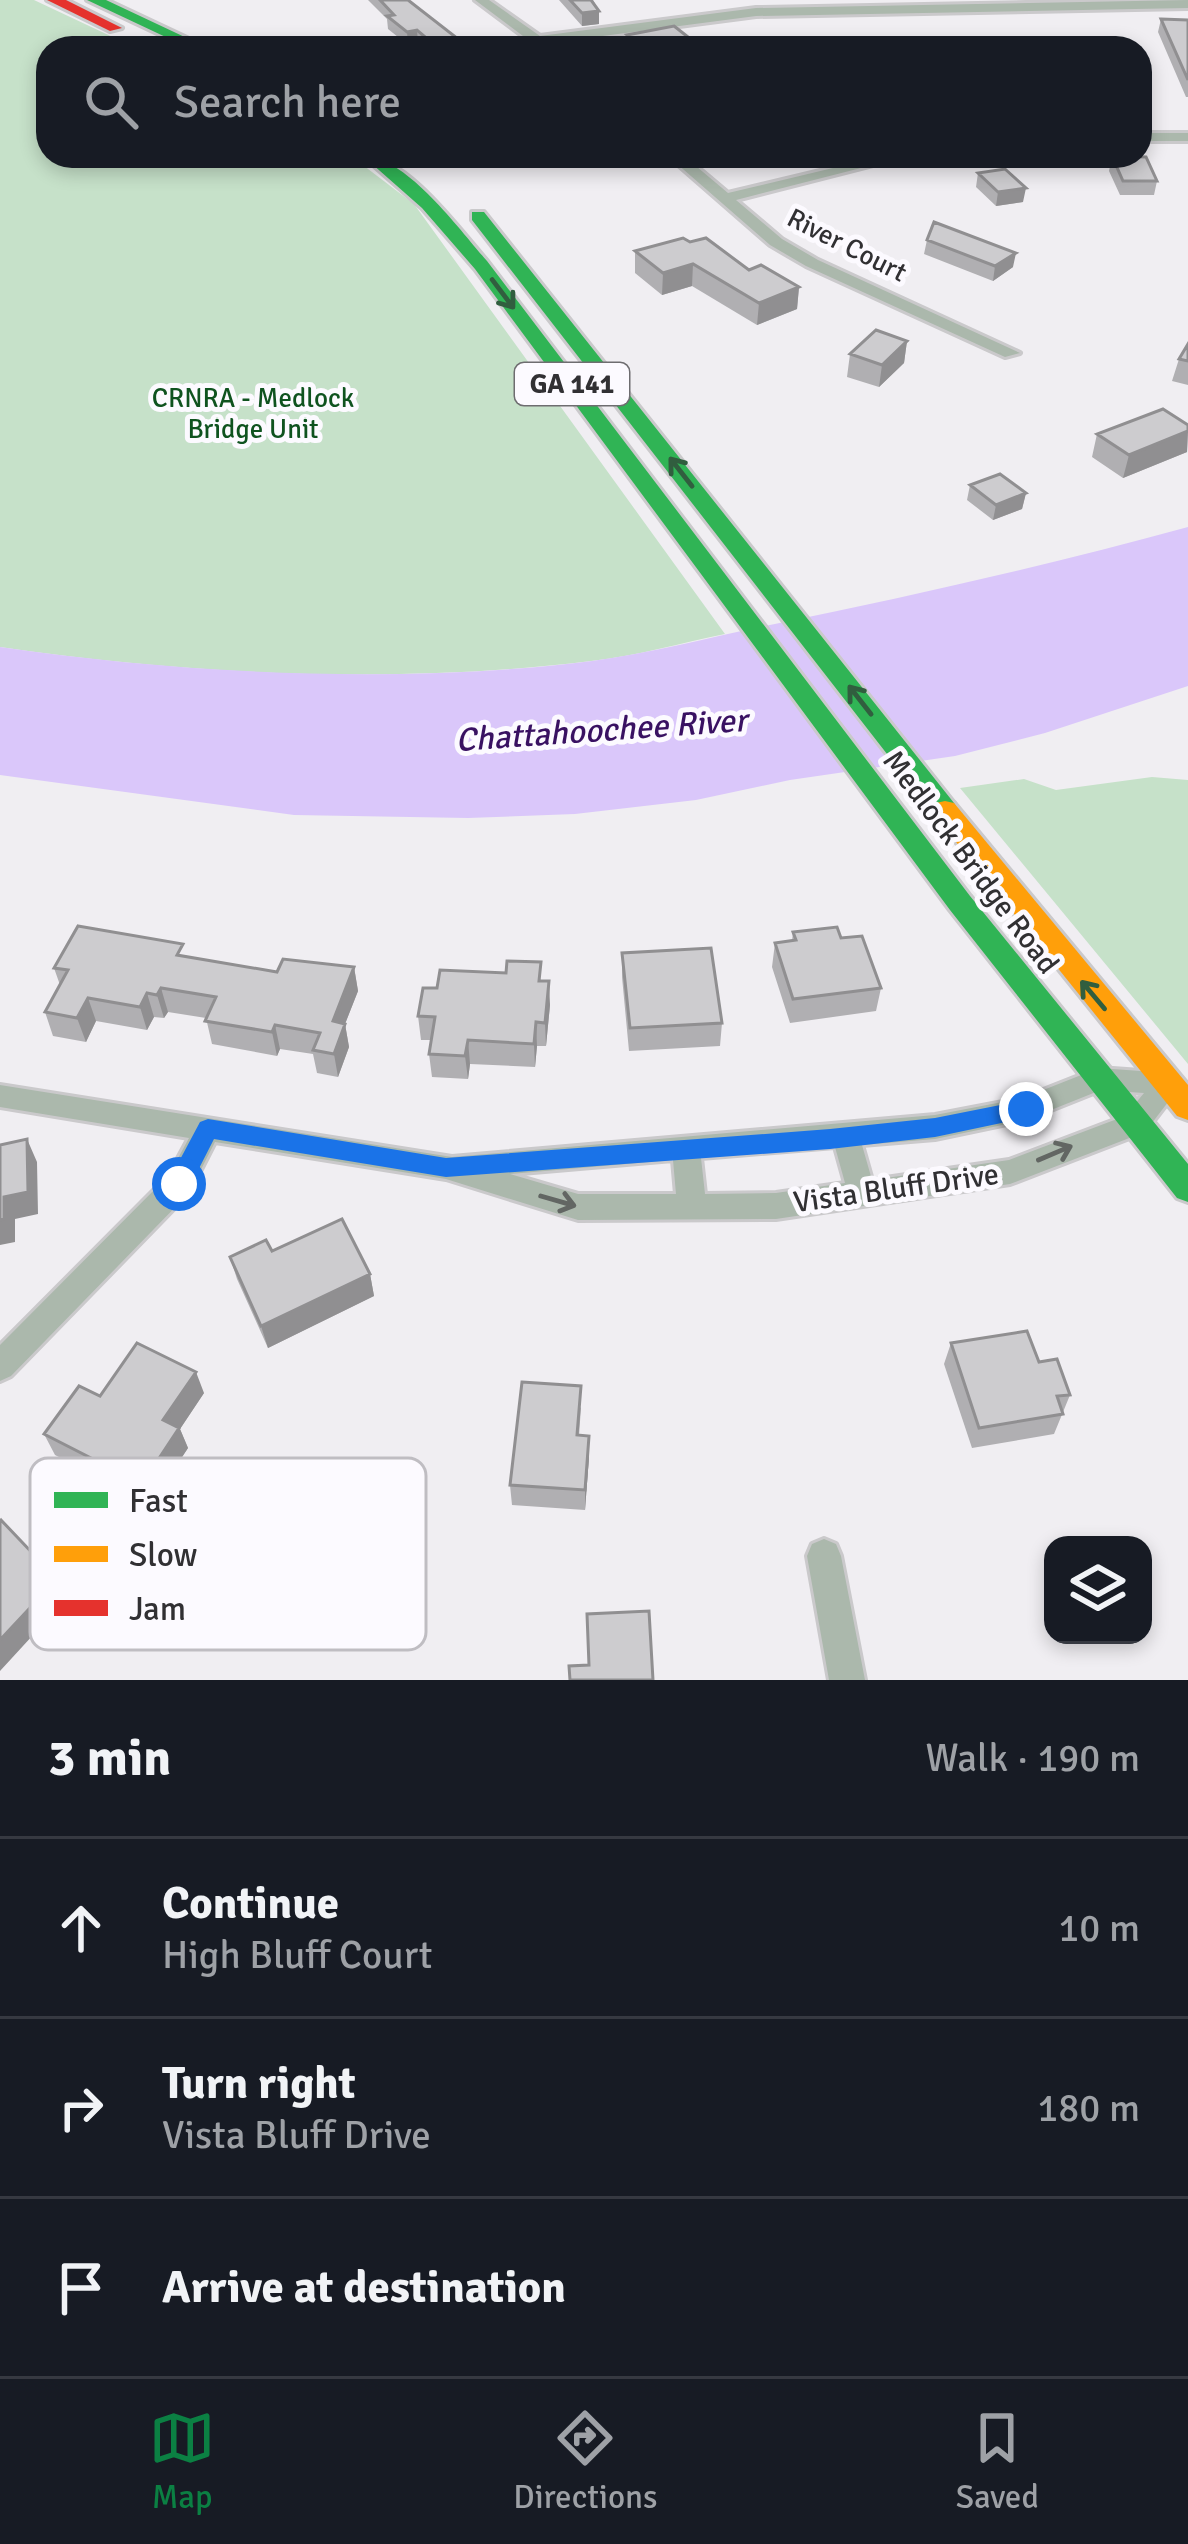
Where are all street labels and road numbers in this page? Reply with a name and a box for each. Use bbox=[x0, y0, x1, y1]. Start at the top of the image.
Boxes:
street label: River Court bbox=[782, 201, 912, 290]
road number: GA 141 bbox=[515, 363, 629, 405]
street label: Medlock Bridge Road bbox=[875, 743, 1067, 981]
street label: Vista Bluff Drive bbox=[791, 1156, 1001, 1221]

